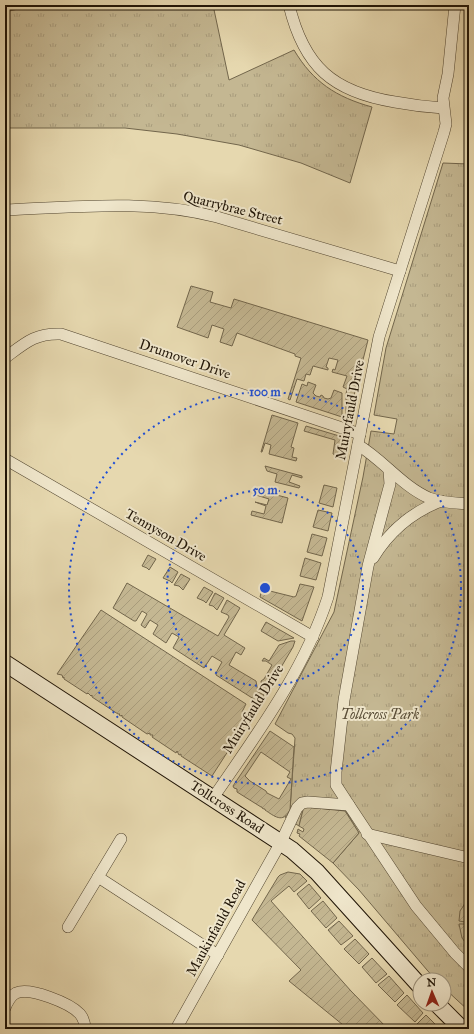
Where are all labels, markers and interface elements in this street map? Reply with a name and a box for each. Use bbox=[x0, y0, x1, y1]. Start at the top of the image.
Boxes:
street label: Quarrybrae Street bbox=[182, 187, 285, 229]
street label: Drumover Drive bbox=[137, 335, 233, 383]
street label: Muiryfauld Drive bbox=[332, 358, 368, 462]
text: 100 m bbox=[249, 385, 282, 399]
text: 50 m bbox=[252, 483, 279, 497]
street label: Tennyson Drive bbox=[122, 505, 210, 565]
centre of rings bbox=[258, 581, 272, 595]
street label: Muiryfauld Drive bbox=[219, 661, 287, 757]
park label: Tollcross Park bbox=[341, 706, 420, 723]
street label: Tollcross Road bbox=[187, 777, 267, 837]
street label: Maukinfauld Road bbox=[183, 877, 249, 979]
north arrow bbox=[412, 972, 452, 1012]
text: N bbox=[427, 976, 437, 989]

